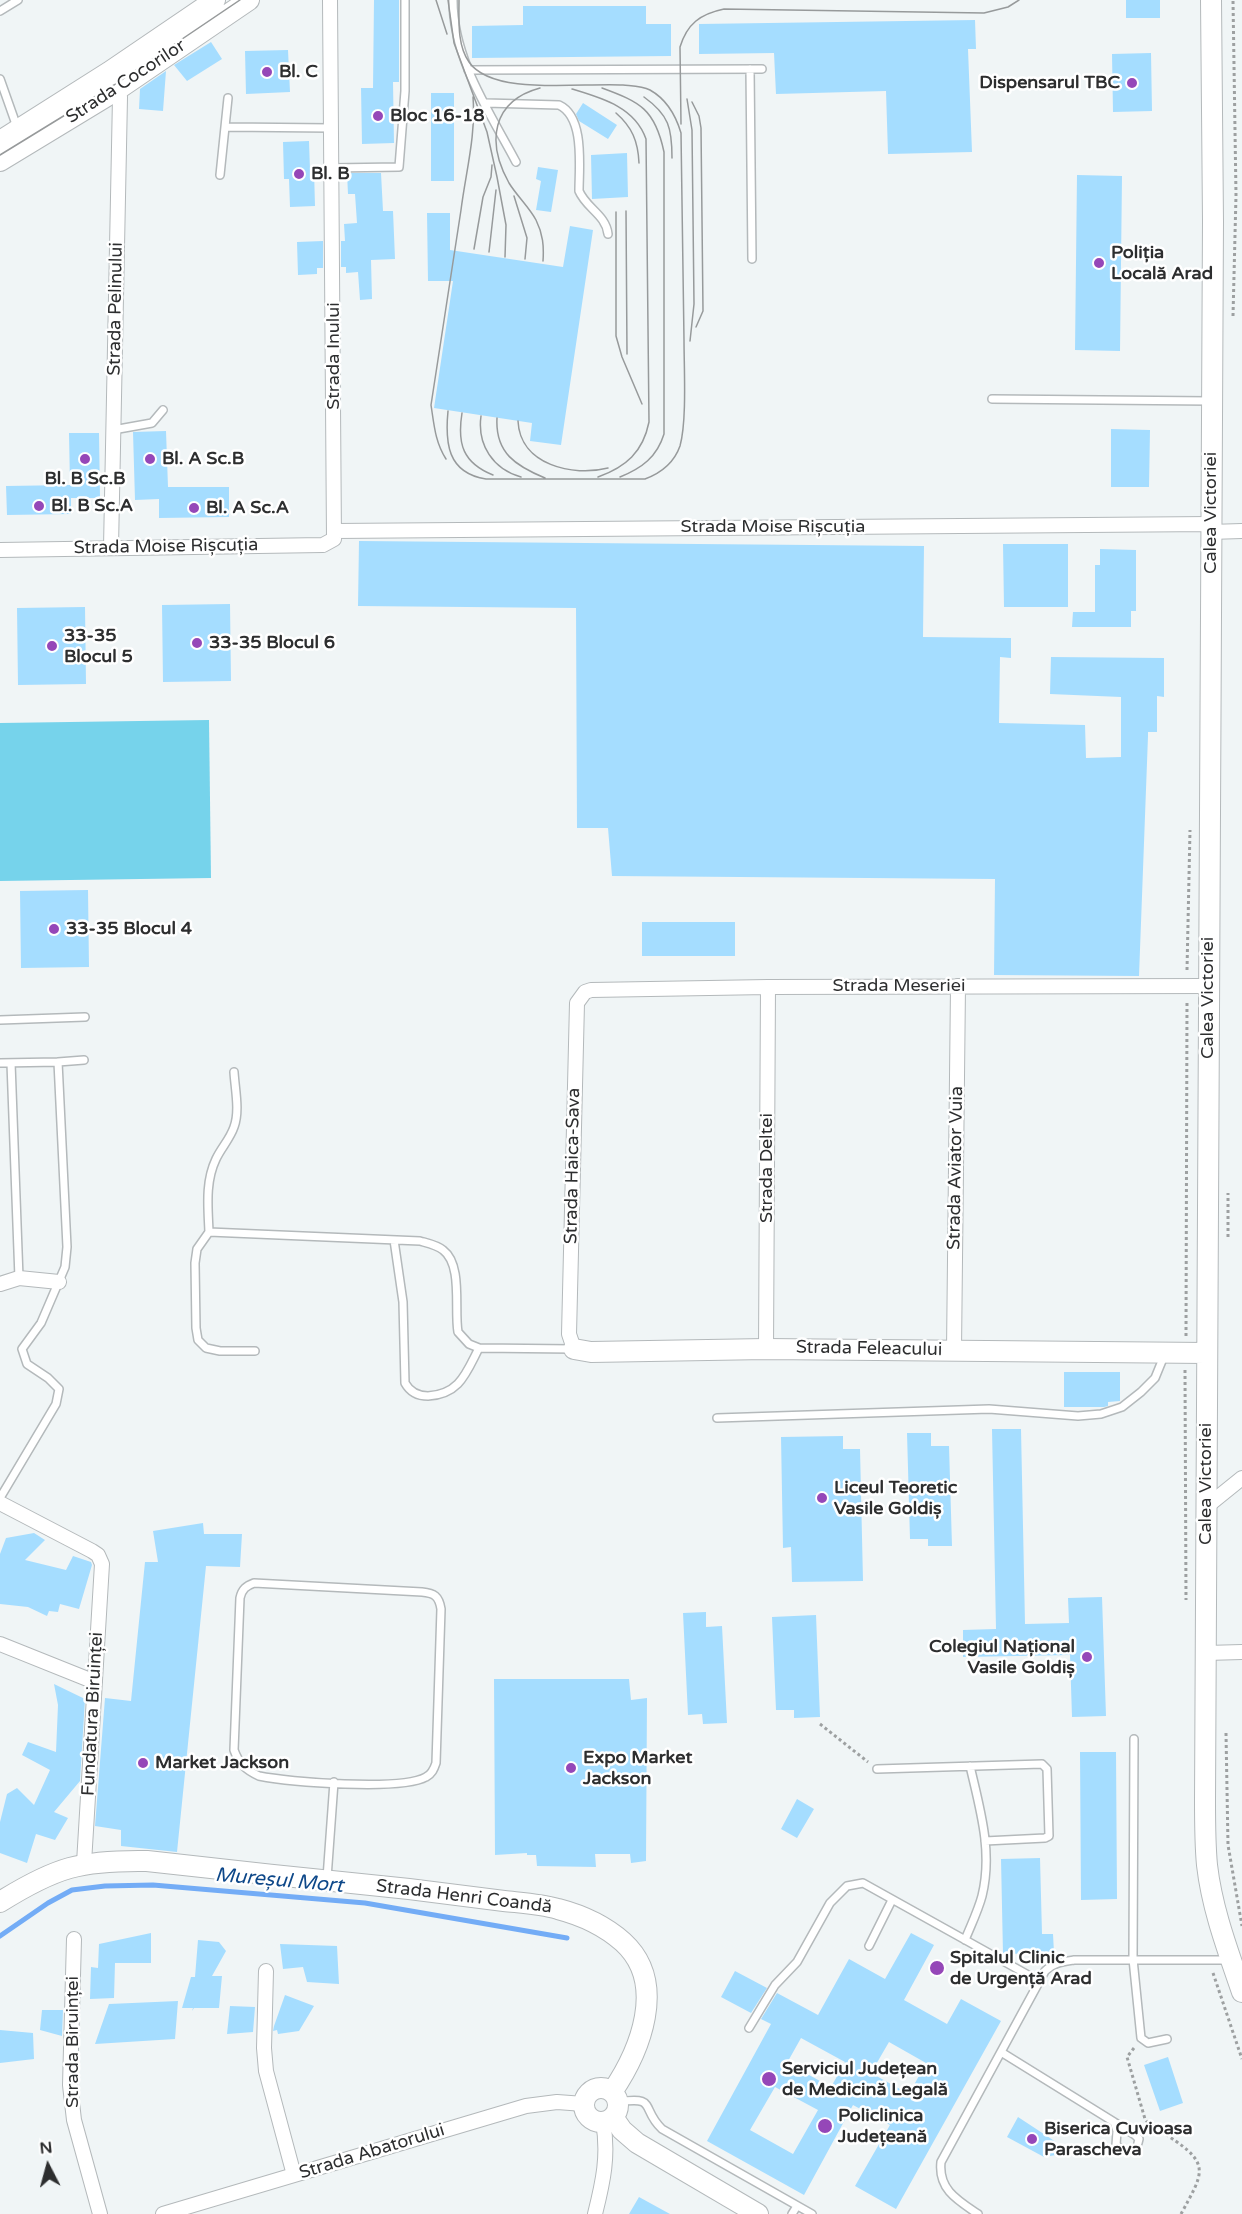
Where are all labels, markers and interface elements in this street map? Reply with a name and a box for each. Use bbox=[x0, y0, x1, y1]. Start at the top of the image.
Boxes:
street label: Strada Cocorilor bbox=[62, 35, 190, 129]
place label: Bl. C bbox=[279, 61, 318, 83]
marker: Bl. C bbox=[260, 65, 274, 79]
place label: Dispensarul TBC bbox=[979, 72, 1120, 94]
marker: Dispensarul TBC bbox=[1125, 76, 1139, 90]
place label: Bloc 16-18 bbox=[390, 105, 485, 127]
marker: Bloc 16-18 bbox=[371, 109, 385, 123]
place label: Bl. B bbox=[311, 163, 350, 185]
marker: Bl. B bbox=[292, 167, 306, 181]
street label: Strada Pelinului bbox=[104, 242, 128, 376]
place label: Poliția Locală Arad bbox=[1111, 242, 1213, 284]
marker: Poliția Locală Arad bbox=[1092, 256, 1106, 270]
street label: Strada Inului bbox=[323, 302, 345, 410]
place label: Bl. A Sc.B bbox=[162, 448, 244, 470]
marker: Bl. B Sc.B bbox=[78, 452, 92, 466]
marker: Bl. A Sc.B bbox=[143, 452, 157, 466]
street label: Calea Victoriei bbox=[1200, 452, 1222, 574]
place label: Bl. B Sc.B bbox=[44, 468, 126, 490]
place label: Bl. B Sc.A bbox=[51, 495, 133, 517]
place label: Bl. A Sc.A bbox=[206, 497, 289, 519]
marker: Bl. B Sc.A bbox=[32, 499, 46, 513]
marker: Bl. A Sc.A bbox=[187, 501, 201, 515]
street label: Strada Moise Rișcuția bbox=[681, 516, 865, 538]
street label: Strada Moise Rișcuția bbox=[73, 535, 259, 559]
place label: 33-35 Blocul 5 bbox=[64, 625, 133, 668]
place label: 33-35 Blocul 6 bbox=[209, 632, 335, 654]
marker: 33-35 Blocul 6 bbox=[190, 636, 204, 650]
marker: 33-35 Blocul 5 bbox=[45, 639, 59, 653]
place label: 33-35 Blocul 4 bbox=[66, 918, 192, 940]
marker: 33-35 Blocul 4 bbox=[47, 922, 61, 936]
street label: Calea Victoriei bbox=[1197, 937, 1219, 1059]
street label: Strada Meseriei bbox=[833, 975, 965, 997]
street label: Strada Aviator Vuia bbox=[944, 1086, 968, 1250]
street label: Strada Haica-Sava bbox=[561, 1088, 585, 1244]
street label: Strada Deltei bbox=[756, 1113, 778, 1223]
street label: Strada Feleacului bbox=[796, 1337, 942, 1361]
street label: Calea Victoriei bbox=[1195, 1423, 1217, 1545]
place label: Liceul Teoretic Vasile Goldiș bbox=[834, 1477, 957, 1520]
marker: Liceul Teoretic Vasile Goldiș bbox=[815, 1491, 829, 1505]
street label: Fundatura Biruinței bbox=[78, 1631, 108, 1797]
place label: Colegiul Național Vasile Goldiș bbox=[929, 1636, 1075, 1678]
marker: Colegiul Național Vasile Goldiș bbox=[1080, 1650, 1094, 1664]
place label: Expo Market Jackson bbox=[583, 1747, 692, 1790]
place label: Market Jackson bbox=[155, 1752, 289, 1774]
marker: Market Jackson bbox=[136, 1756, 150, 1770]
marker: Expo Market Jackson bbox=[564, 1761, 578, 1775]
water label: Mureșul Mort bbox=[214, 1863, 344, 1899]
street label: Strada Henri Coandă bbox=[375, 1875, 553, 1919]
place label: Spitalul Clinic de Urgență Arad bbox=[950, 1947, 1092, 1990]
marker: Spitalul Clinic de Urgență Arad bbox=[928, 1959, 946, 1977]
street label: Strada Biruinței bbox=[62, 1976, 84, 2108]
place label: Serviciul Județean de Medicină Legală bbox=[782, 2058, 948, 2100]
marker: Serviciul Județean de Medicină Legală bbox=[760, 2070, 778, 2088]
place label: Policlinica Județeană bbox=[838, 2105, 927, 2148]
marker: Policlinica Județeană bbox=[816, 2117, 834, 2135]
place label: Biserica Cuvioasa Parascheva bbox=[1044, 2118, 1193, 2160]
street label: Strada Abatorului bbox=[297, 2120, 447, 2184]
marker: Biserica Cuvioasa Parascheva bbox=[1025, 2132, 1039, 2146]
north arrow bbox=[18, 2136, 78, 2196]
text: N bbox=[39, 2137, 54, 2159]

